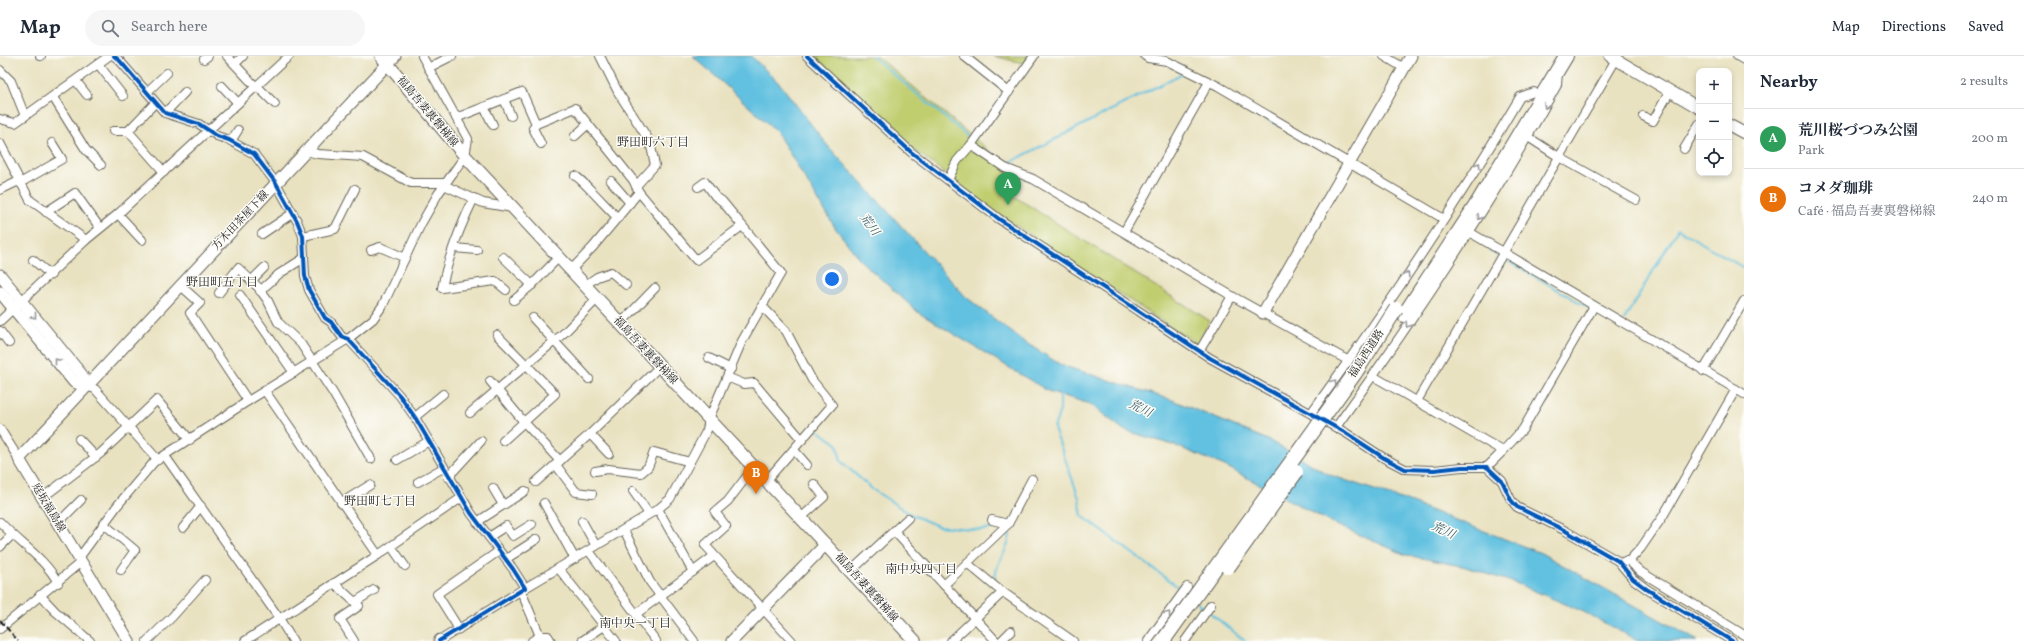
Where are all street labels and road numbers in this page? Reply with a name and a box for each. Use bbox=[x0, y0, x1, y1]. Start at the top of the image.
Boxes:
street label: 福島吾妻裏磐梯線 bbox=[393, 73, 461, 151]
street label: 方木田茶屋下線 bbox=[209, 188, 273, 254]
street label: 福島吾妻裏磐梯線 bbox=[610, 314, 680, 388]
street label: 福島西道路 bbox=[1346, 327, 1388, 381]
street label: 庭坂福島線 bbox=[27, 481, 69, 535]
street label: 福島吾妻裏磐梯線 bbox=[831, 550, 901, 626]

